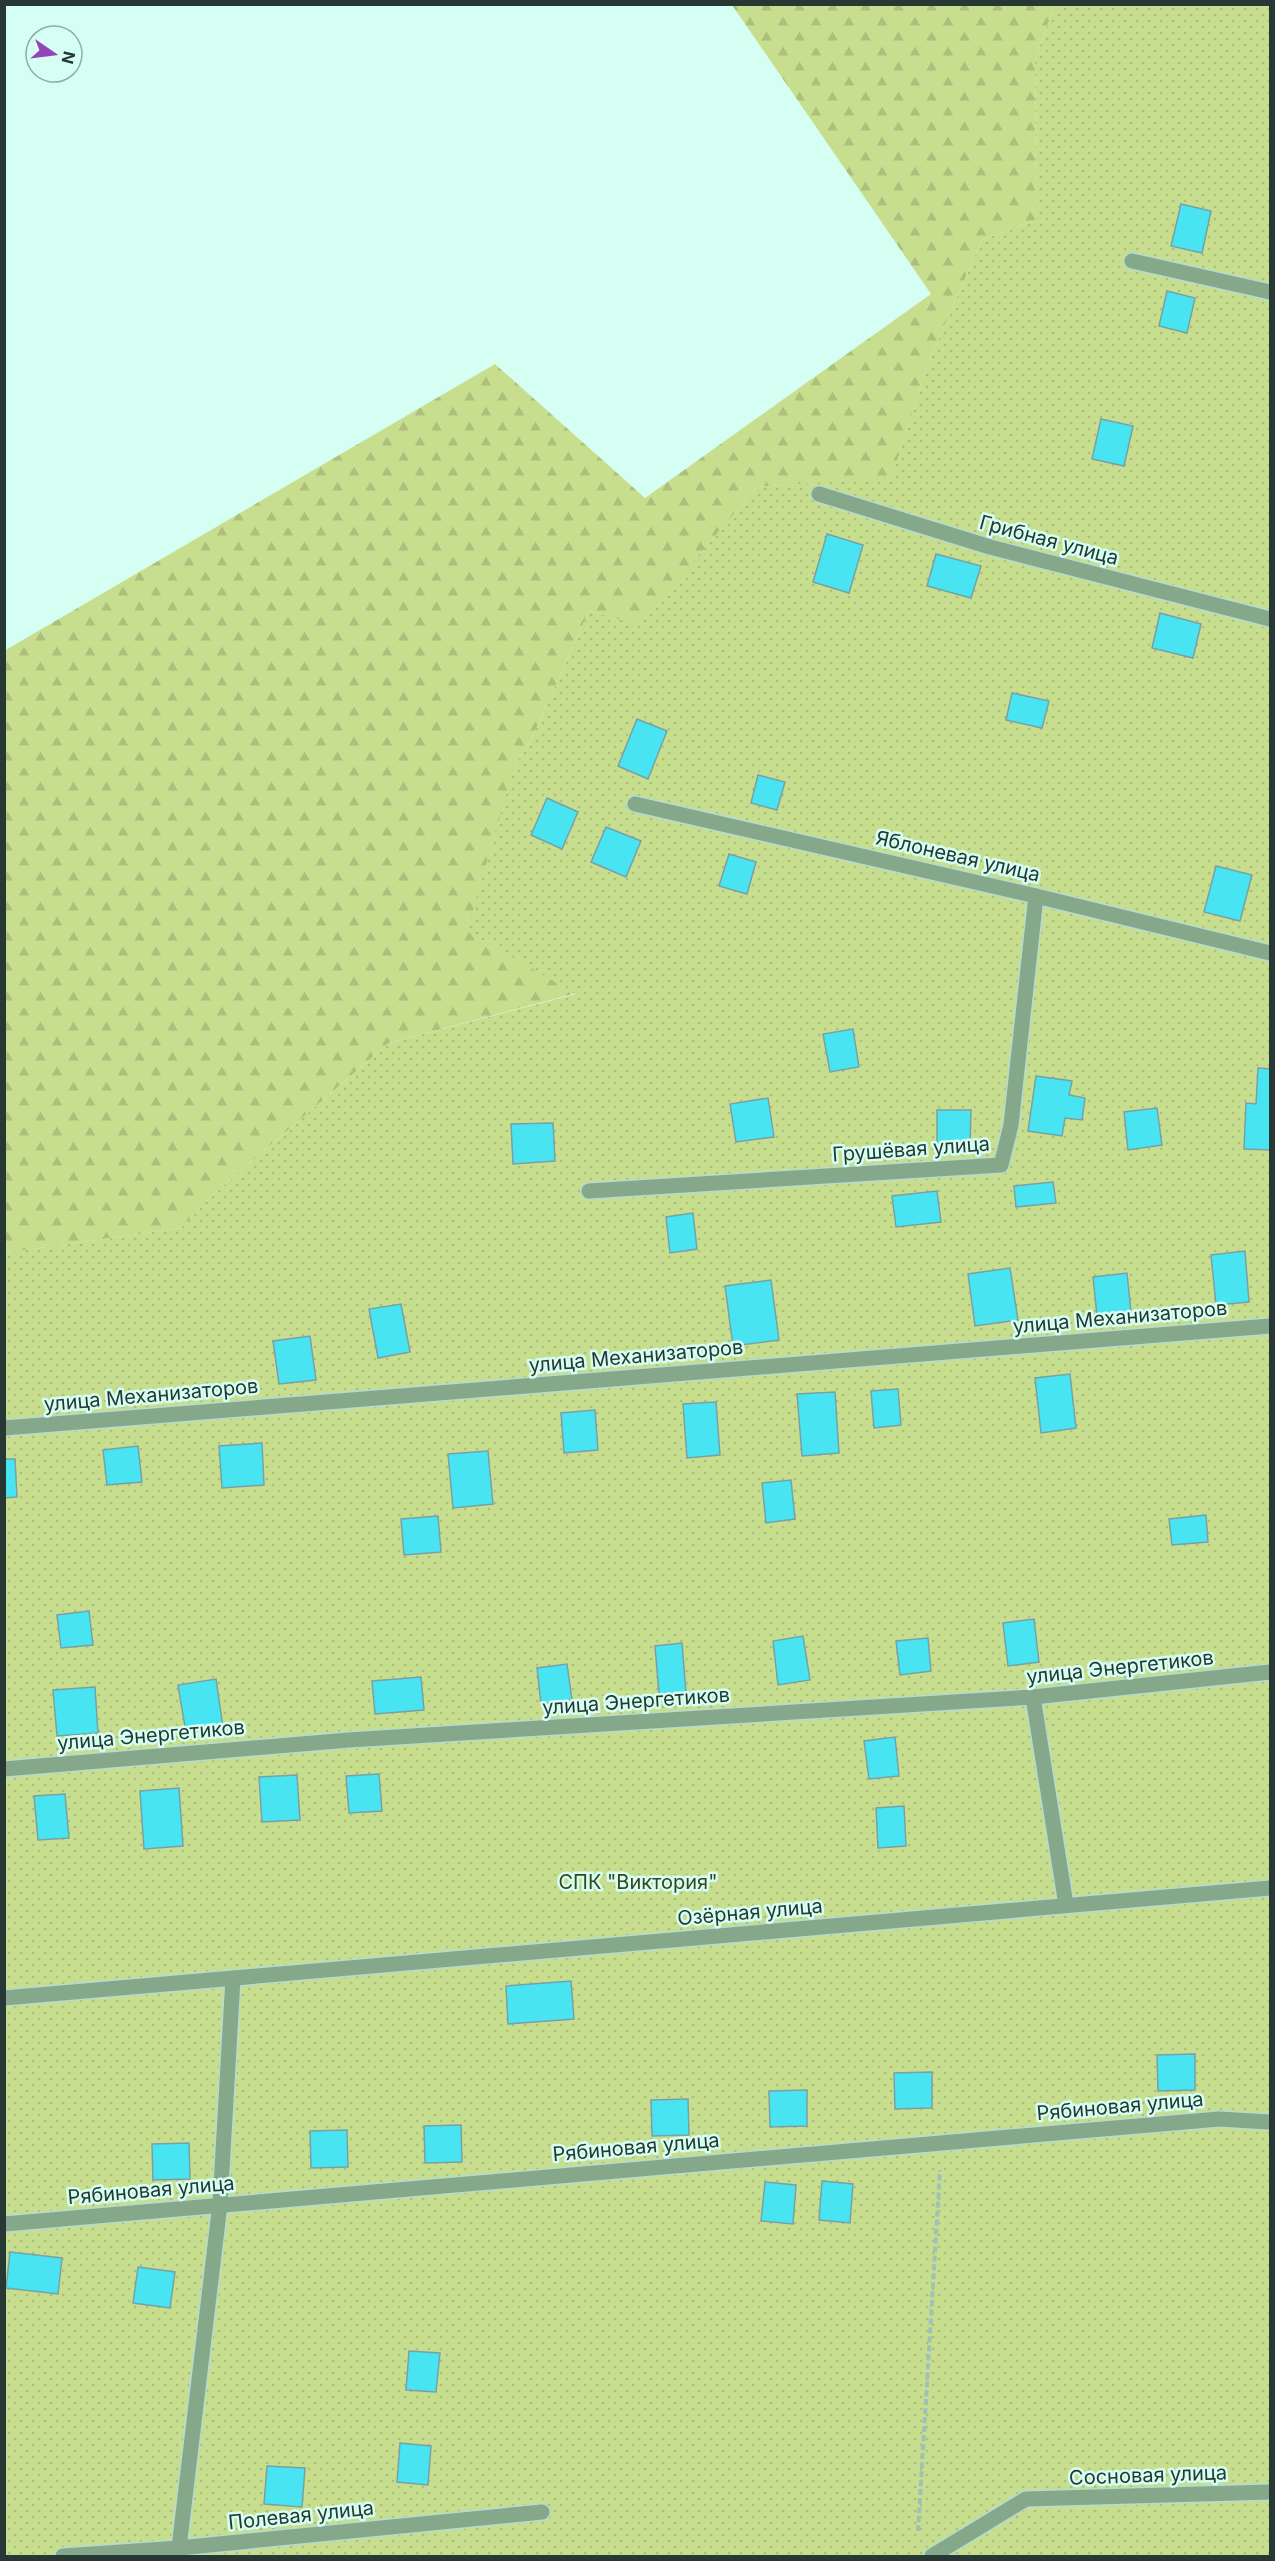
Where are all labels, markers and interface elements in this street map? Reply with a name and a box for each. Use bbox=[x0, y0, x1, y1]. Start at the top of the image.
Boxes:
north arrow bbox=[24, 24, 84, 84]
text: N bbox=[57, 49, 80, 66]
street label: Грибная улица bbox=[977, 510, 1121, 570]
street label: Яблоневая улица bbox=[874, 825, 1042, 887]
street label: Грушёвая улица bbox=[831, 1132, 991, 1166]
street label: улица Механизаторов bbox=[1012, 1296, 1228, 1338]
street label: улица Механизаторов bbox=[528, 1335, 744, 1377]
street label: улица Механизаторов bbox=[43, 1374, 259, 1416]
street label: улица Энергетиков bbox=[1025, 1645, 1215, 1689]
street label: улица Энергетиков bbox=[541, 1682, 731, 1720]
street label: улица Энергетиков bbox=[56, 1715, 246, 1755]
park label: СПК "Виктория" bbox=[558, 1870, 718, 1894]
street label: Озёрная улица bbox=[676, 1894, 824, 1930]
street label: Рябиновая улица bbox=[1036, 2087, 1204, 2125]
street label: Рябиновая улица bbox=[552, 2128, 720, 2166]
street label: Рябиновая улица bbox=[67, 2171, 235, 2209]
street label: Сосновая улица bbox=[1069, 2460, 1227, 2490]
street label: Полевая улица bbox=[227, 2495, 375, 2535]

